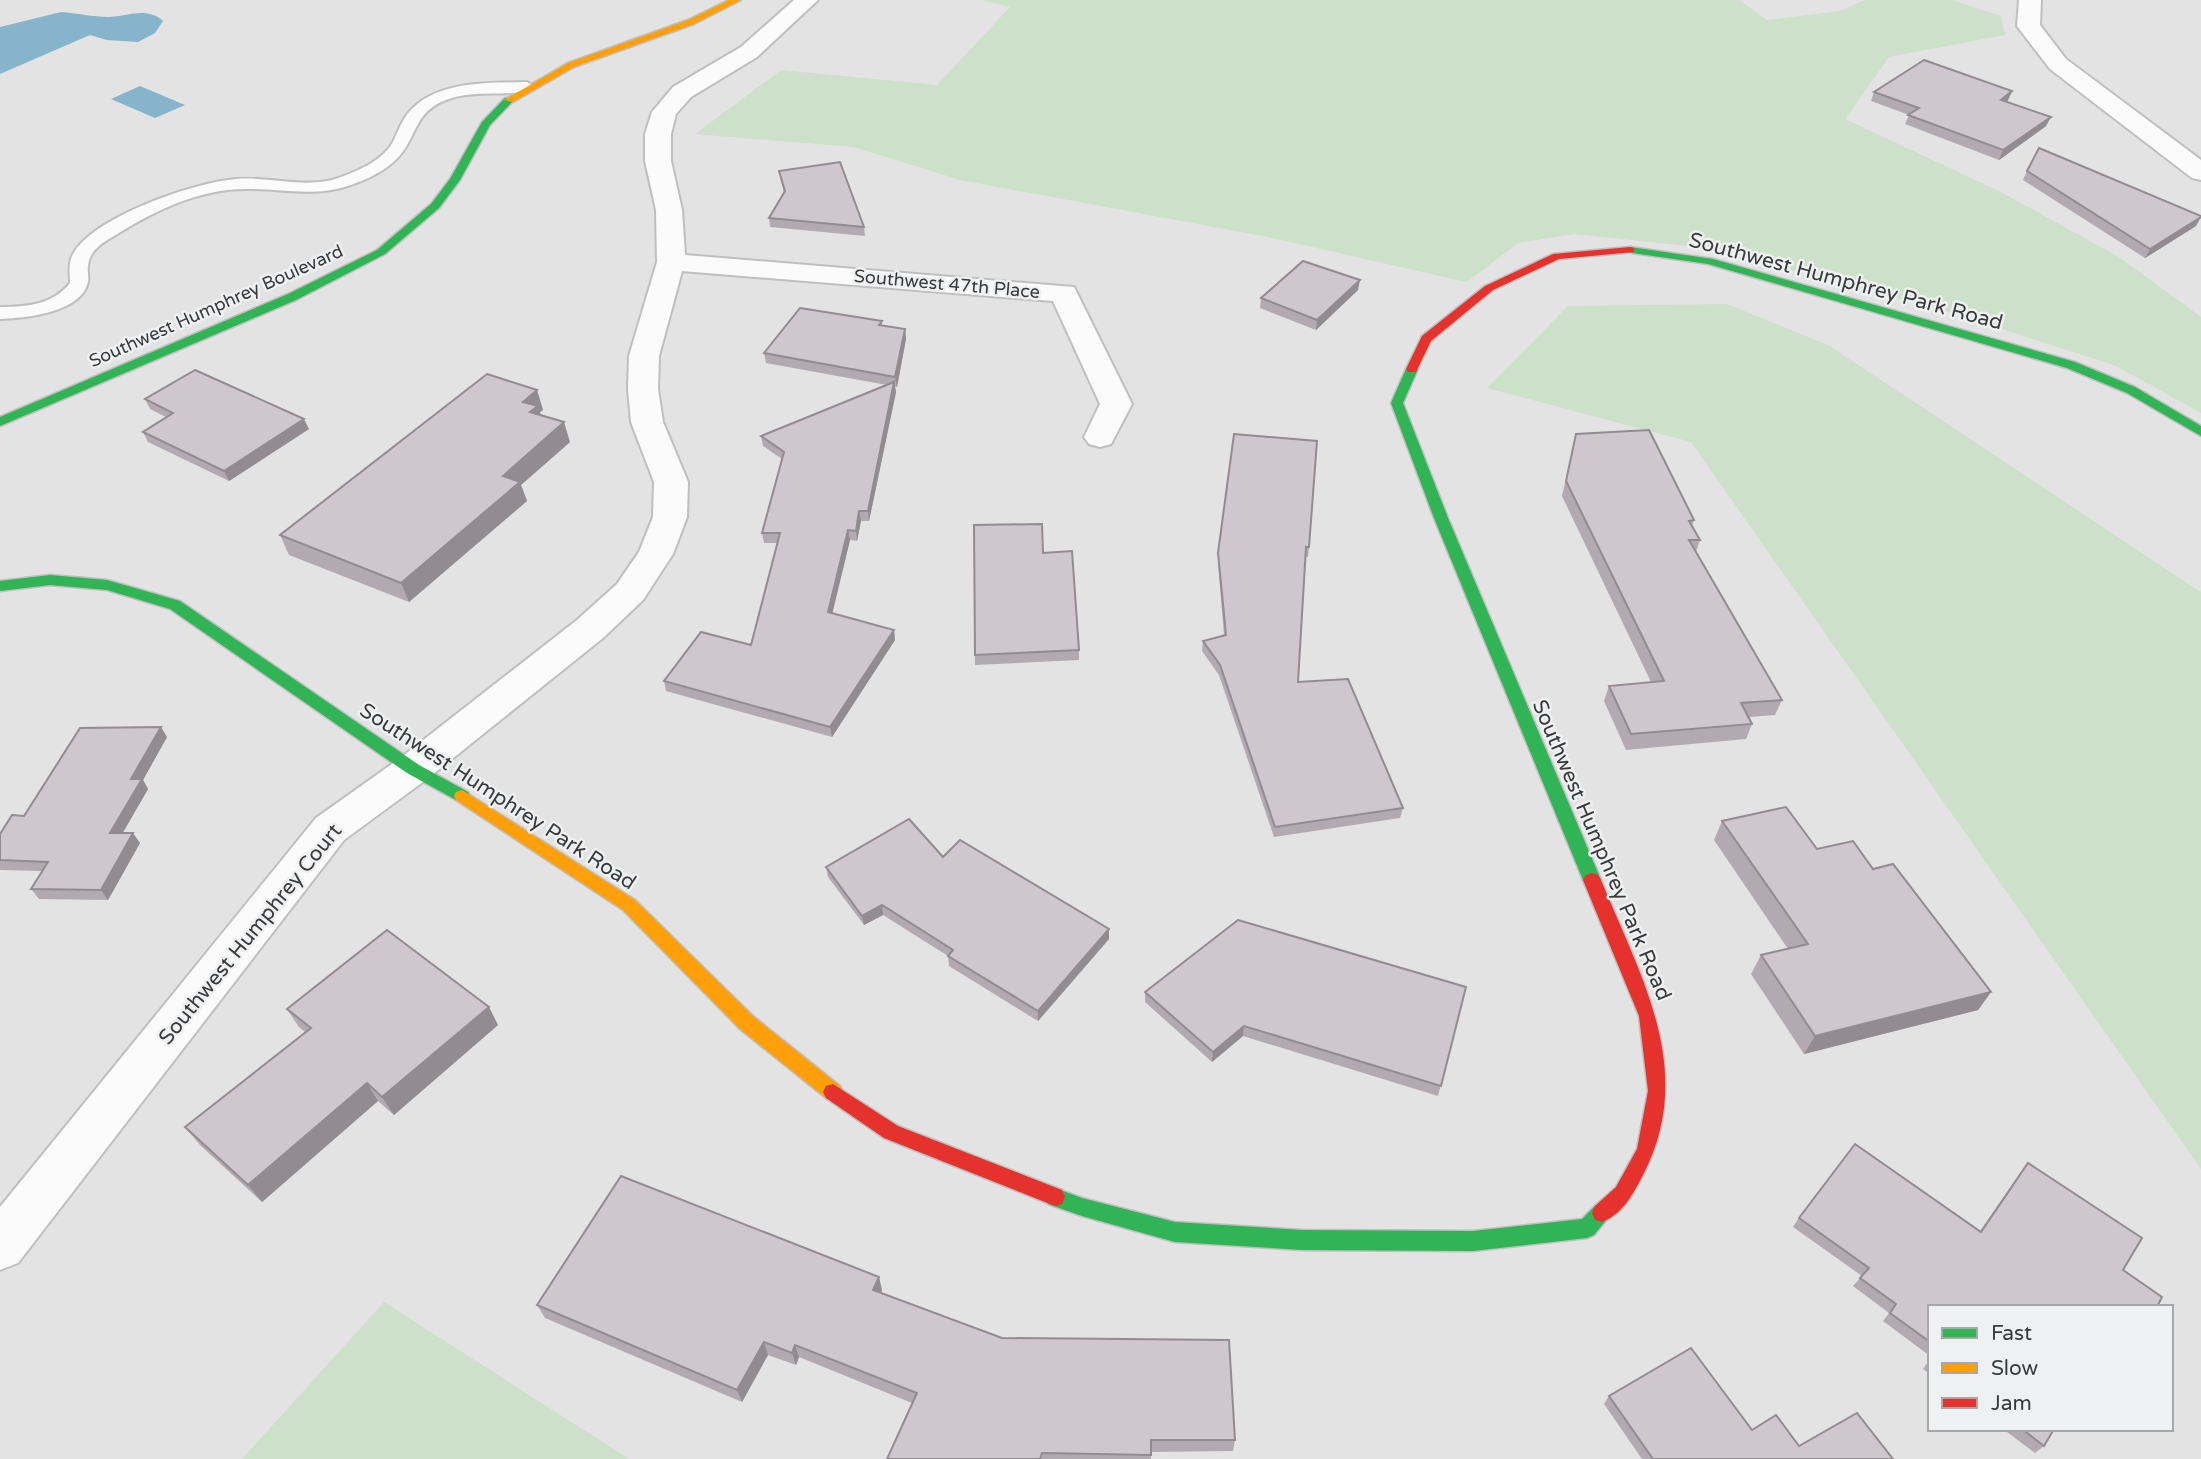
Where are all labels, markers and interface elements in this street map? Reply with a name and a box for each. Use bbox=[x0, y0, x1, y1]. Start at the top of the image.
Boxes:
street label: Southwest Humphrey Park Road bbox=[1686, 227, 2006, 335]
street label: Southwest Humphrey Boulevard bbox=[86, 240, 346, 372]
street label: Southwest 47th Place bbox=[853, 265, 1041, 303]
street label: Southwest Humphrey Park Road bbox=[1527, 696, 1676, 1004]
street label: Southwest Humphrey Park Road bbox=[355, 698, 640, 895]
street label: Southwest Humphrey Court bbox=[154, 819, 347, 1050]
legend bbox=[1928, 1305, 2173, 1431]
text: Fast bbox=[1991, 1321, 2032, 1346]
text: Slow bbox=[1991, 1356, 2039, 1381]
text: Jam bbox=[1991, 1391, 2032, 1416]

